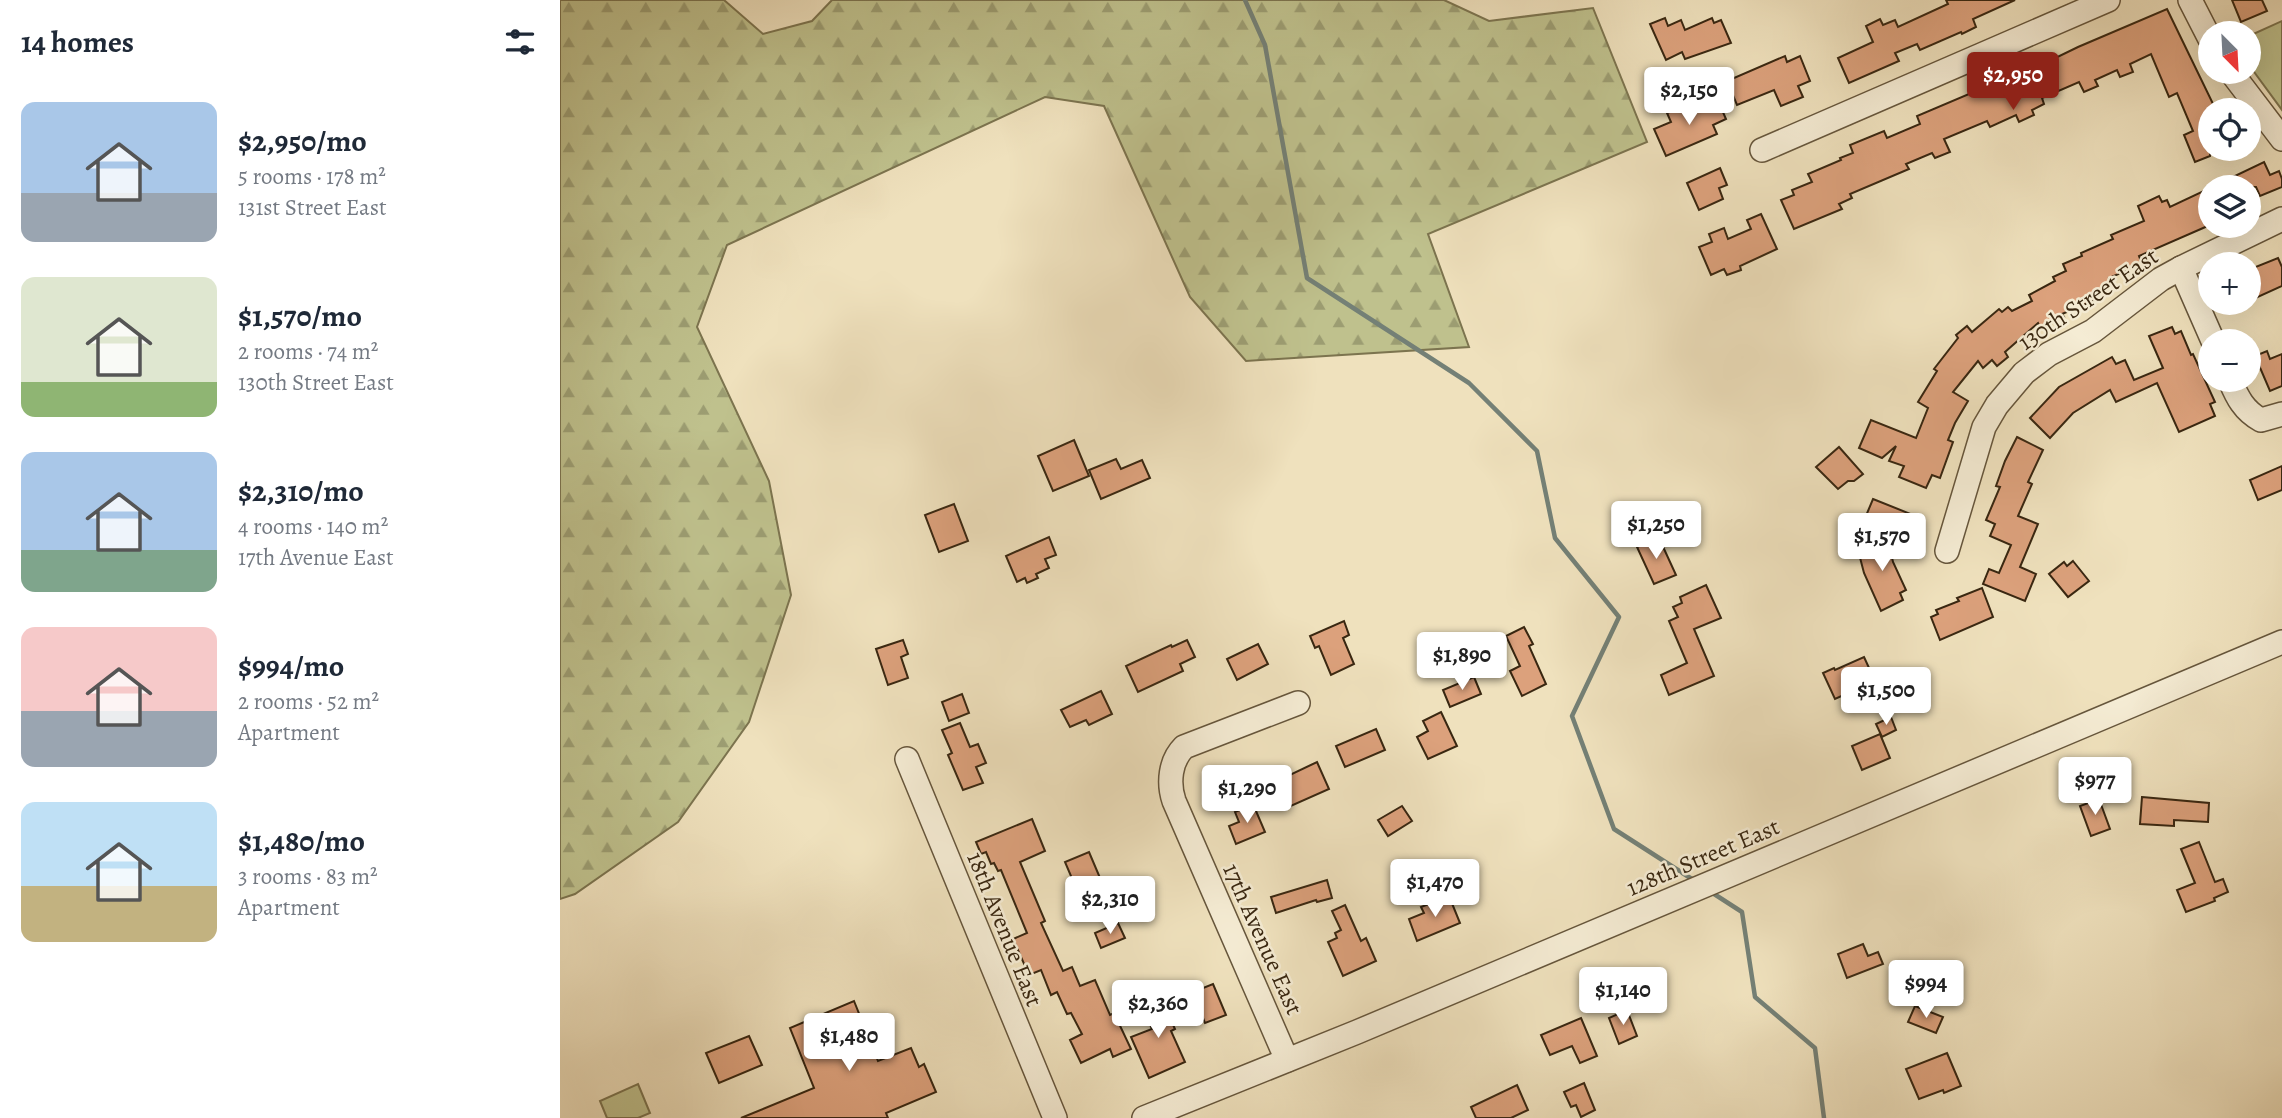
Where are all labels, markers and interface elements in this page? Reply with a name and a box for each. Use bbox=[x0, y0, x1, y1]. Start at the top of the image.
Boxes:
north arrow bbox=[2198, 21, 2261, 84]
map controls bbox=[2198, 21, 2261, 392]
text: 14 homes bbox=[21, 22, 134, 62]
icon: filters bbox=[501, 23, 539, 61]
pin: $2,950 bbox=[1956, 52, 2070, 112]
text: $2,950 bbox=[1983, 59, 2043, 90]
pin: $2,150 bbox=[1632, 68, 1746, 127]
text: $2,150 bbox=[1660, 74, 1718, 105]
button: locate bbox=[2198, 98, 2261, 161]
text: $2,950/mo bbox=[238, 121, 367, 161]
icon: home bbox=[77, 130, 161, 214]
text: 5 rooms · 178 m² bbox=[238, 161, 386, 192]
button: layers bbox=[2198, 175, 2261, 238]
text: 131st Street East bbox=[238, 192, 387, 223]
street label: 130th Street East bbox=[2012, 240, 2164, 358]
button: + bbox=[2198, 252, 2261, 315]
text: $1,570/mo bbox=[238, 296, 362, 336]
icon: home bbox=[77, 305, 161, 389]
button: − bbox=[2198, 329, 2261, 392]
text: 2 rooms · 74 m² bbox=[238, 336, 378, 367]
text: 130th Street East bbox=[238, 367, 394, 398]
text: $2,310/mo bbox=[238, 471, 364, 511]
icon: home bbox=[77, 480, 161, 564]
pin: $1,250 bbox=[1599, 502, 1713, 561]
text: $1,250 bbox=[1627, 508, 1685, 539]
text: 4 rooms · 140 m² bbox=[238, 511, 388, 542]
pin: $1,570 bbox=[1825, 514, 1939, 573]
text: $1,570 bbox=[1854, 520, 1910, 551]
text: 17th Avenue East bbox=[238, 542, 394, 573]
pin: $1,890 bbox=[1405, 632, 1519, 692]
text: $1,890 bbox=[1433, 639, 1491, 670]
text: $994/mo bbox=[238, 646, 344, 686]
icon: home bbox=[77, 655, 161, 739]
pin: $1,500 bbox=[1829, 668, 1943, 727]
text: $1,500 bbox=[1857, 674, 1915, 705]
text: 2 rooms · 52 m² bbox=[238, 686, 379, 717]
text: Apartment bbox=[238, 717, 340, 748]
pin: $977 bbox=[2054, 758, 2136, 817]
text: $977 bbox=[2074, 764, 2116, 795]
pin: $1,290 bbox=[1190, 766, 1304, 825]
text: $1,290 bbox=[1218, 772, 1276, 803]
street label: 128th Street East bbox=[1622, 810, 1784, 904]
text: $1,480/mo bbox=[238, 821, 365, 861]
icon: home bbox=[77, 830, 161, 914]
street label: 18th Avenue East bbox=[959, 847, 1051, 1011]
street label: 17th Avenue East bbox=[1215, 858, 1311, 1020]
pin: $1,470 bbox=[1378, 860, 1492, 919]
text: 3 rooms · 83 m² bbox=[238, 861, 378, 892]
text: $1,470 bbox=[1406, 866, 1464, 897]
pin: $2,310 bbox=[1053, 876, 1167, 936]
text: $2,310 bbox=[1081, 883, 1139, 914]
text: Apartment bbox=[238, 892, 340, 923]
pin: $994 bbox=[1885, 960, 1967, 1020]
text: $994 bbox=[1905, 967, 1947, 998]
pin: $1,140 bbox=[1566, 968, 1680, 1027]
text: $1,140 bbox=[1595, 974, 1651, 1005]
pin: $2,360 bbox=[1101, 981, 1215, 1040]
text: $2,360 bbox=[1128, 987, 1188, 1018]
pin: $1,480 bbox=[792, 1014, 906, 1073]
text: $1,480 bbox=[820, 1020, 878, 1051]

